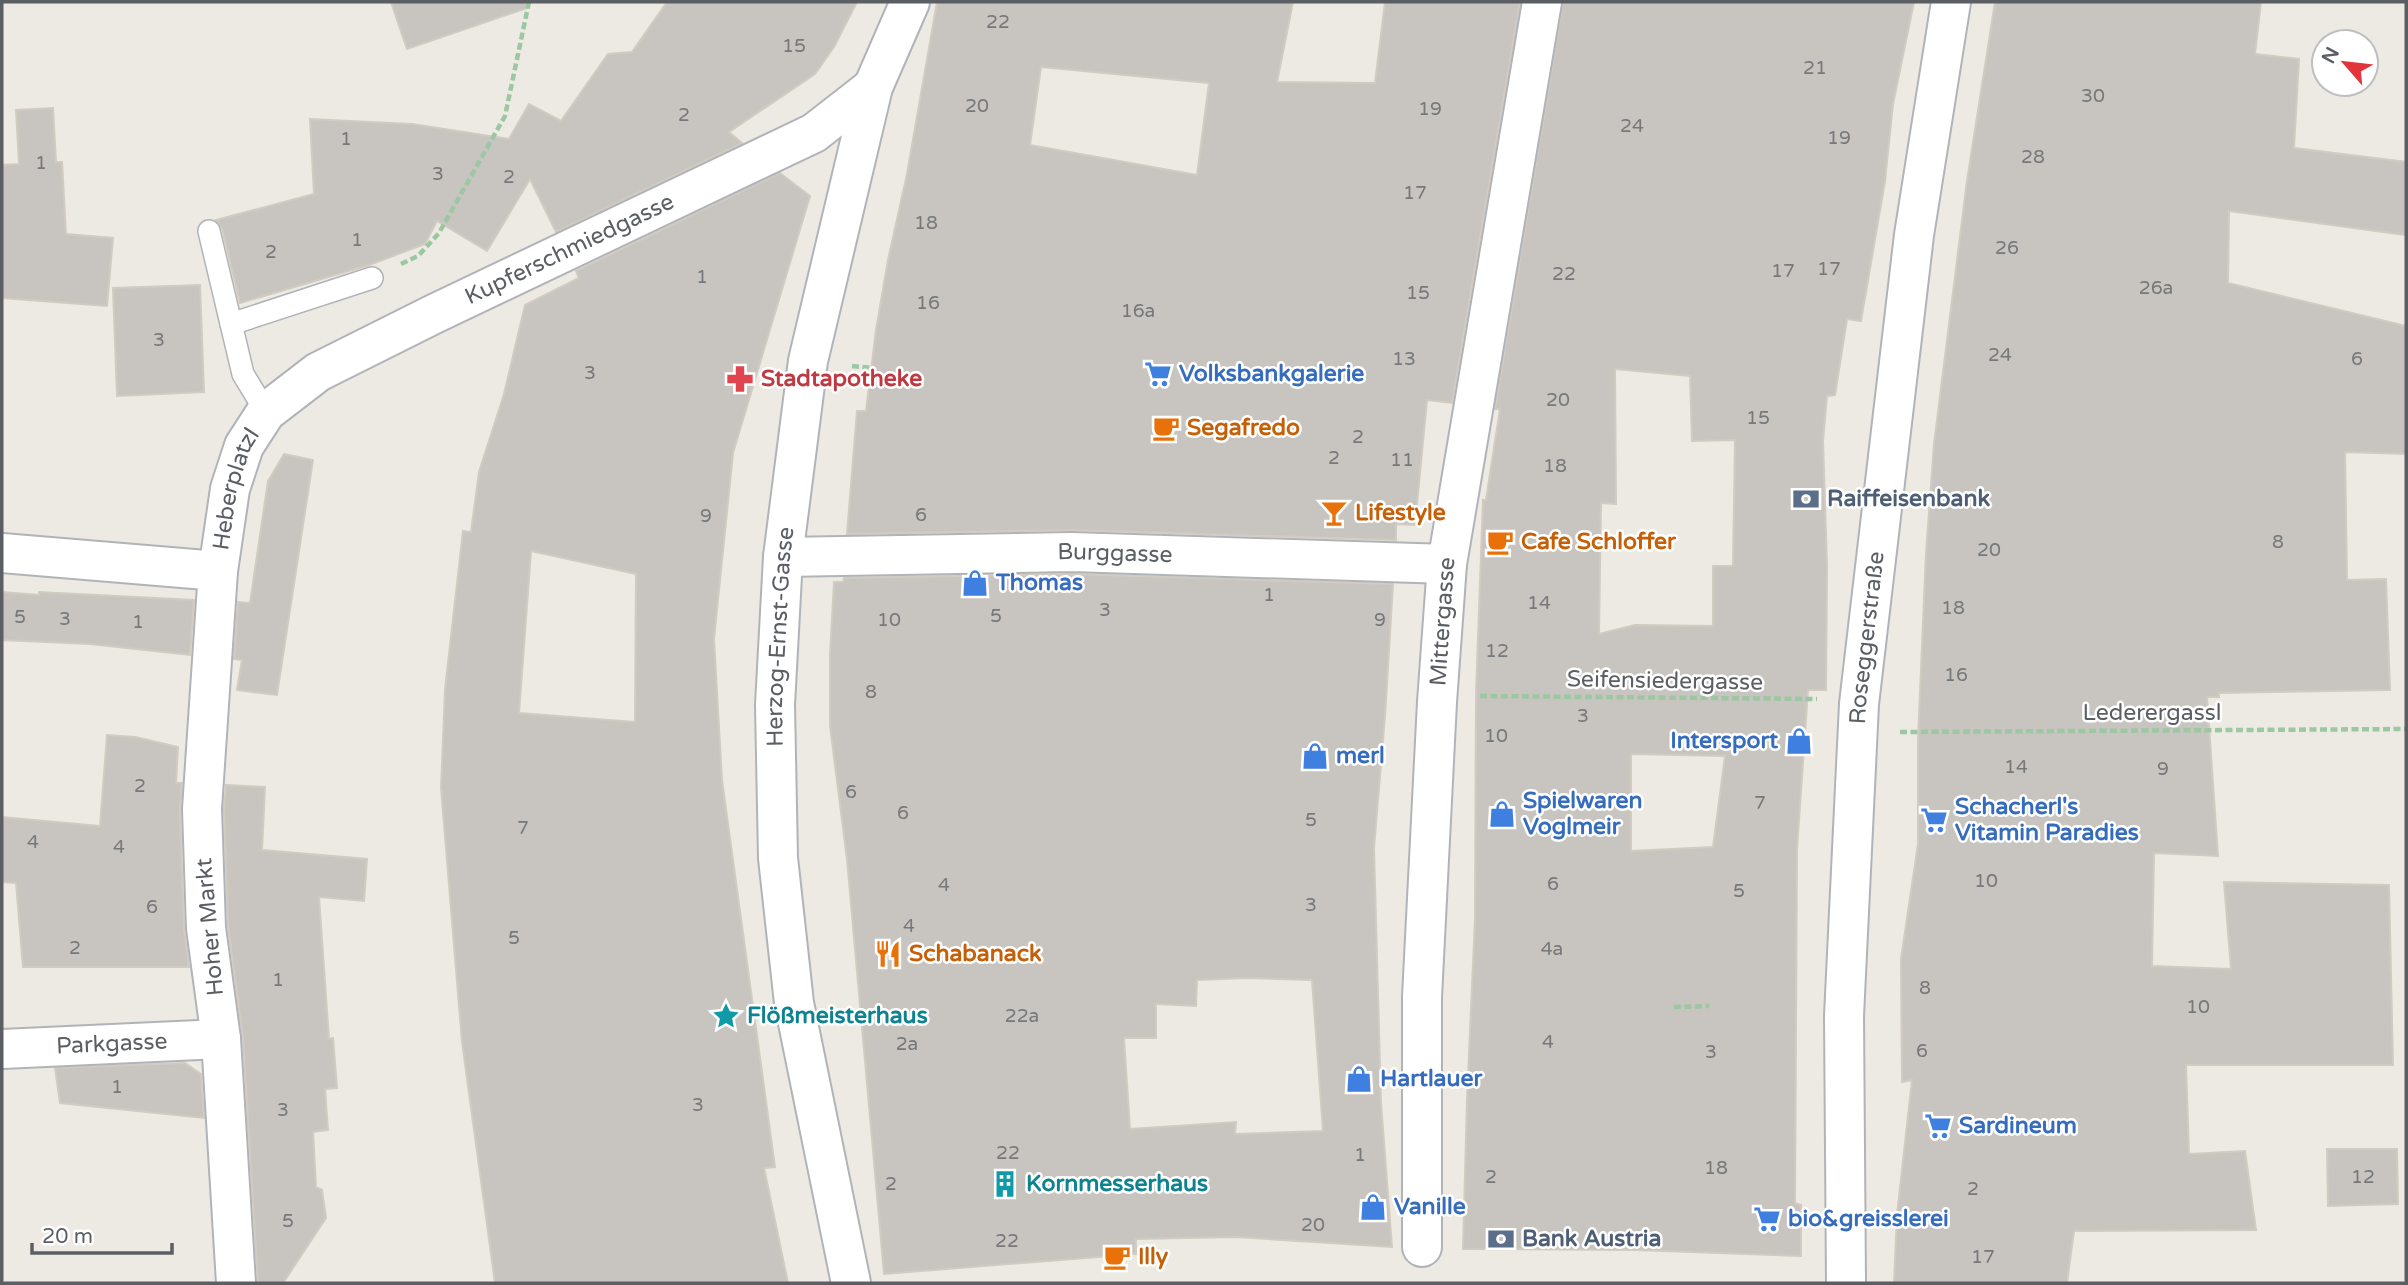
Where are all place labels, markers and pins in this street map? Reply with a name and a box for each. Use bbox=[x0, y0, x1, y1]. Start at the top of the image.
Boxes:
supermarket icon: Volksbankgalerie bbox=[1143, 359, 1173, 389]
place label: Volksbankgalerie bbox=[1179, 360, 1364, 388]
pharmacy icon: Stadtapotheke bbox=[725, 364, 755, 394]
place label: Stadtapotheke bbox=[761, 365, 922, 393]
cafe icon: Segafredo bbox=[1151, 413, 1181, 443]
place label: Segafredo bbox=[1187, 414, 1300, 442]
bank icon: Raiffeisenbank bbox=[1791, 484, 1821, 514]
place label: Raiffeisenbank bbox=[1827, 485, 1990, 513]
bar icon: Lifestyle bbox=[1319, 498, 1349, 528]
place label: Lifestyle bbox=[1355, 499, 1446, 527]
cafe icon: Cafe Schloffer bbox=[1485, 527, 1515, 557]
place label: Cafe Schloffer bbox=[1521, 528, 1677, 556]
shop icon: Thomas bbox=[960, 568, 990, 598]
place label: Thomas bbox=[995, 569, 1083, 597]
shop icon: Intersport bbox=[1784, 726, 1814, 756]
place label: Intersport bbox=[1670, 727, 1778, 755]
shop icon: merl bbox=[1300, 741, 1330, 771]
place label: merl bbox=[1336, 742, 1385, 770]
place label: Spielwaren Voglmeir bbox=[1523, 787, 1642, 841]
place label: Schacherl's Vitamin Paradies bbox=[1955, 793, 2139, 847]
shop icon: Spielwaren Voglmeir bbox=[1487, 799, 1517, 829]
supermarket icon: Schacherl's Vitamin Paradies bbox=[1919, 805, 1949, 835]
restaurant icon: Schabanack bbox=[873, 939, 903, 969]
place label: Schabanack bbox=[909, 940, 1042, 968]
place icon: Flößmeisterhaus bbox=[711, 1001, 741, 1031]
place label: Flößmeisterhaus bbox=[747, 1002, 928, 1030]
shop icon: Hartlauer bbox=[1344, 1064, 1374, 1094]
place label: Hartlauer bbox=[1380, 1065, 1483, 1093]
supermarket icon: Sardineum bbox=[1923, 1111, 1953, 1141]
place label: Sardineum bbox=[1959, 1112, 2077, 1140]
building icon: Kornmesserhaus bbox=[990, 1169, 1020, 1199]
place label: Kornmesserhaus bbox=[1026, 1170, 1208, 1198]
shop icon: Vanille bbox=[1358, 1192, 1388, 1222]
place label: Vanille bbox=[1394, 1193, 1466, 1221]
supermarket icon: bio&greisslerei bbox=[1752, 1204, 1782, 1234]
place label: bio&greisslerei bbox=[1788, 1205, 1949, 1233]
bank icon: Bank Austria bbox=[1486, 1224, 1516, 1254]
place label: Bank Austria bbox=[1522, 1225, 1661, 1253]
cafe icon: Illy bbox=[1102, 1242, 1132, 1272]
place label: Illy bbox=[1138, 1243, 1169, 1271]

